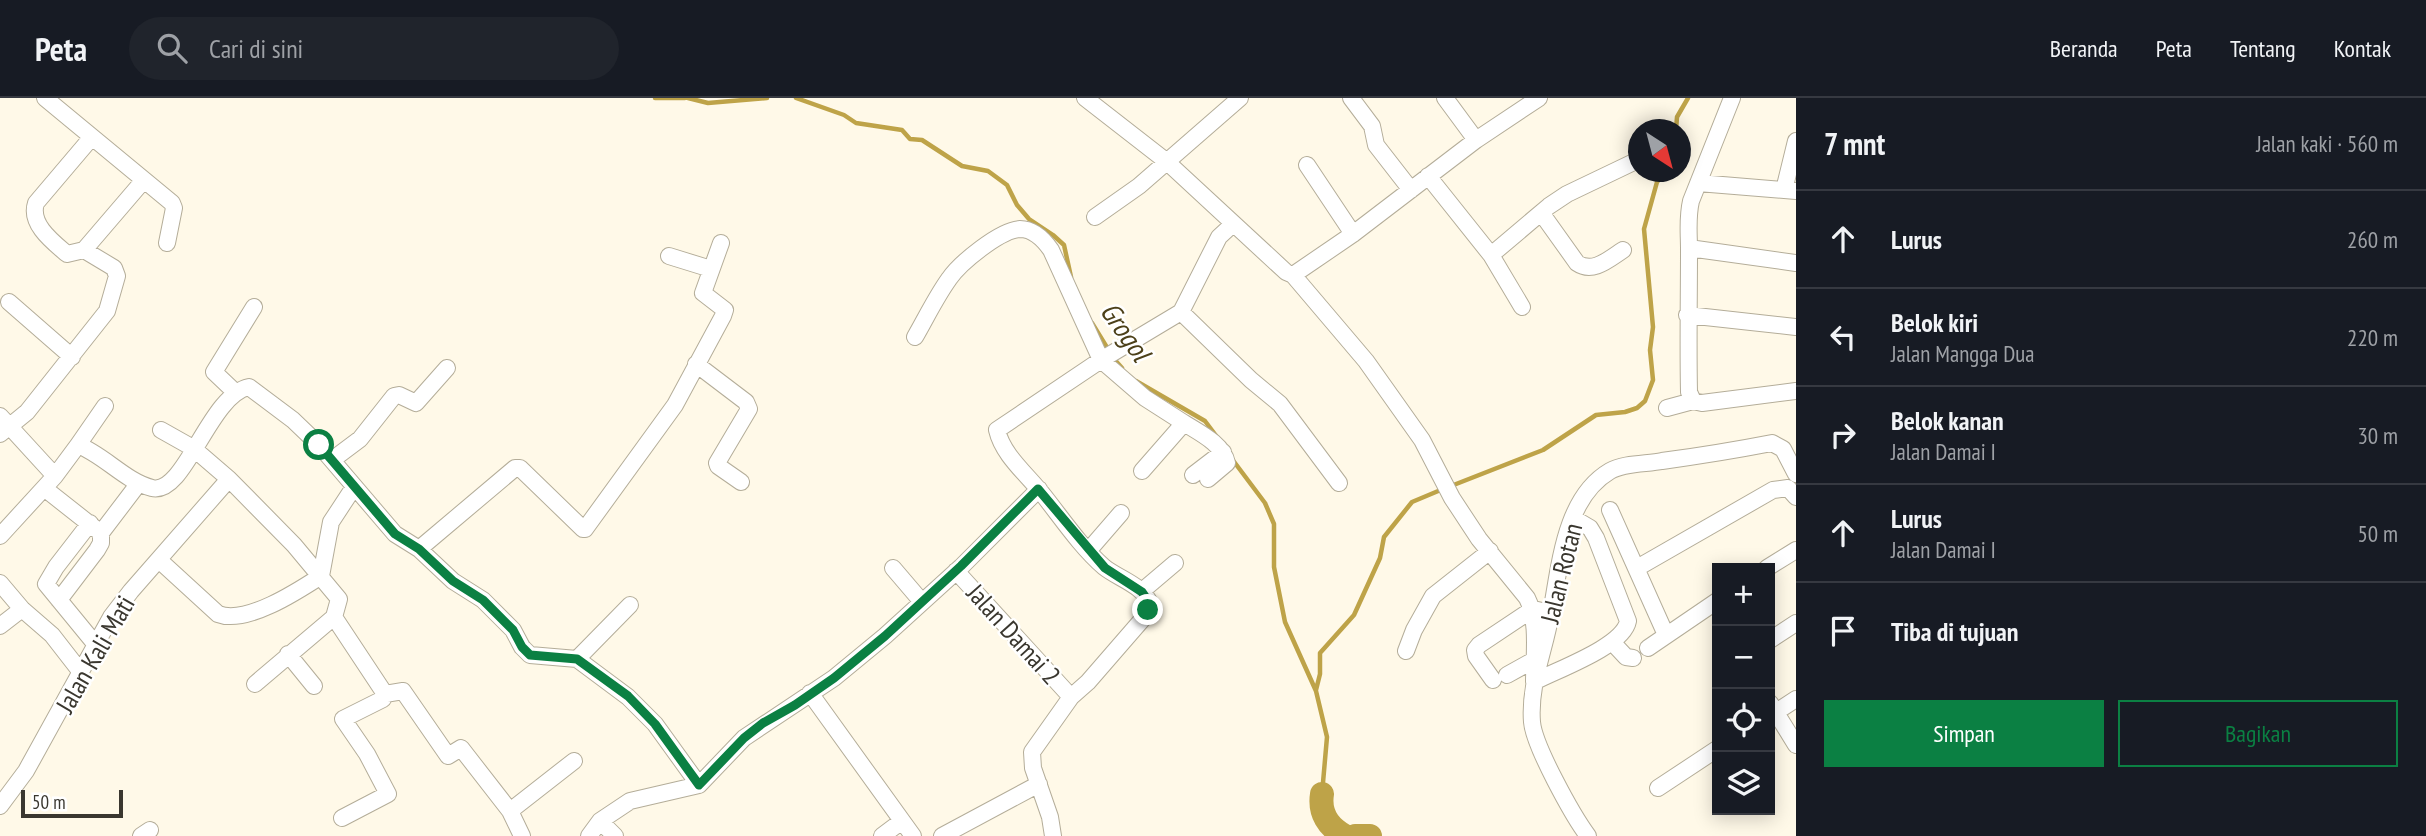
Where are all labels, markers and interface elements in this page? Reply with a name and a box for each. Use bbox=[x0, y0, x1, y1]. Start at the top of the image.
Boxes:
search box bbox=[129, 17, 619, 80]
text: Peta bbox=[35, 27, 87, 70]
icon: search bbox=[153, 29, 191, 67]
text: Cari di sini bbox=[209, 32, 303, 65]
text: Beranda bbox=[2050, 33, 2118, 64]
text: Peta bbox=[2156, 33, 2192, 64]
text: Tentang bbox=[2230, 33, 2296, 64]
text: Kontak bbox=[2334, 33, 2391, 64]
north arrow bbox=[1628, 119, 1691, 182]
text: 7 mnt bbox=[1824, 124, 1885, 163]
text: Jalan kaki · 560 m bbox=[2256, 129, 2398, 158]
icon: ahead bbox=[1824, 220, 1862, 258]
text: Lurus bbox=[1891, 223, 1942, 256]
text: 260 m bbox=[2347, 225, 2398, 254]
water label: Grogol bbox=[1092, 294, 1161, 370]
text: Belok kiri bbox=[1891, 306, 1978, 339]
icon: left bbox=[1824, 318, 1862, 356]
text: 220 m bbox=[2347, 323, 2398, 352]
text: Jalan Mangga Dua bbox=[1891, 339, 2034, 368]
text: Belok kanan bbox=[1891, 404, 2004, 437]
icon: right bbox=[1824, 416, 1862, 454]
text: 30 m bbox=[2357, 421, 2398, 450]
route start bbox=[303, 429, 334, 460]
text: Jalan Damai I bbox=[1891, 437, 1996, 466]
text: Lurus bbox=[1891, 502, 1942, 535]
icon: ahead bbox=[1824, 514, 1862, 552]
text: 50 m bbox=[2357, 519, 2398, 548]
street label: Jalan Rotan bbox=[1532, 520, 1589, 627]
text: Jalan Damai I bbox=[1891, 535, 1996, 564]
map controls bbox=[1712, 563, 1775, 815]
button: + bbox=[1712, 563, 1775, 626]
street label: Jalan Damai 2 bbox=[959, 576, 1068, 691]
street label: Jalan Kali Mati bbox=[48, 590, 142, 719]
route end bbox=[1132, 594, 1163, 625]
icon: arrive bbox=[1824, 612, 1862, 650]
text: Tiba di tujuan bbox=[1891, 615, 2019, 648]
button: − bbox=[1712, 626, 1775, 689]
button: locate bbox=[1712, 689, 1775, 752]
button: Simpan bbox=[1824, 700, 2104, 767]
button: Bagikan bbox=[2118, 700, 2398, 767]
button: layers bbox=[1712, 752, 1775, 815]
scale bar bbox=[21, 787, 122, 819]
text: 50 m bbox=[32, 790, 66, 814]

